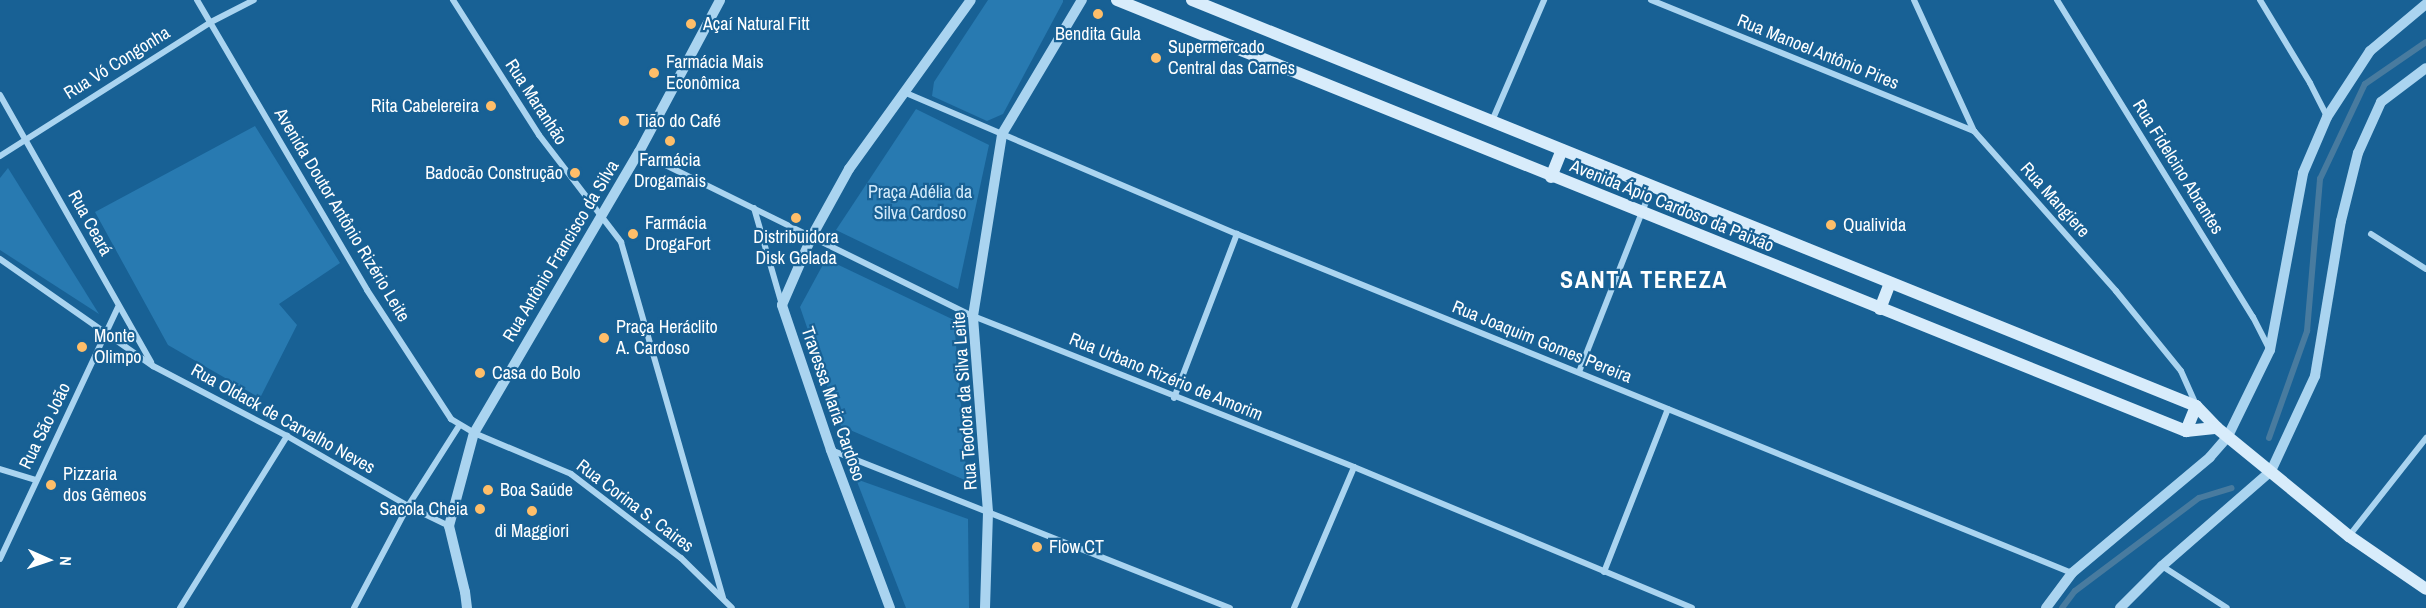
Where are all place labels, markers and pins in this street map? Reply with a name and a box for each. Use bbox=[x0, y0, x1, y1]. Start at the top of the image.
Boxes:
marker: Bendita Gula bbox=[1091, 7, 1105, 21]
place label: Açaí Natural Fitt bbox=[703, 13, 810, 35]
marker: Açaí Natural Fitt bbox=[684, 17, 698, 31]
place label: Bendita Gula bbox=[1055, 23, 1141, 45]
place label: Supermercado Central das Carnes bbox=[1168, 37, 1295, 80]
marker: Supermercado Central das Carnes bbox=[1149, 51, 1163, 65]
place label: Farmácia Mais Econômica bbox=[666, 52, 764, 94]
marker: Farmácia Mais Econômica bbox=[647, 66, 661, 80]
place label: Rita Cabelereira bbox=[371, 95, 479, 117]
marker: Rita Cabelereira bbox=[484, 99, 498, 113]
place label: Tião do Café bbox=[636, 110, 721, 132]
marker: Tião do Café bbox=[617, 114, 631, 128]
marker: Farmácia Drogamais bbox=[663, 134, 677, 148]
place label: Farmácia Drogamais bbox=[634, 150, 706, 192]
place label: Badocão Construção bbox=[425, 162, 563, 184]
marker: Badocão Construção bbox=[568, 166, 582, 180]
marker: Distribuidora Disk Gelada bbox=[789, 211, 803, 225]
place label: Farmácia DrogaFort bbox=[645, 213, 711, 256]
place label: Qualivida bbox=[1843, 214, 1906, 236]
marker: Qualivida bbox=[1824, 218, 1838, 232]
marker: Farmácia DrogaFort bbox=[626, 227, 640, 241]
place label: Distribuidora Disk Gelada bbox=[753, 227, 839, 270]
place label: Praça Heráclito A. Cardoso bbox=[616, 317, 718, 360]
place label: Monte Olimpo bbox=[94, 326, 142, 368]
marker: Praça Heráclito A. Cardoso bbox=[597, 331, 611, 345]
marker: Monte Olimpo bbox=[75, 340, 89, 354]
place label: Casa do Bolo bbox=[492, 362, 581, 384]
marker: Casa do Bolo bbox=[473, 366, 487, 380]
place label: Pizzaria dos Gêmeos bbox=[63, 464, 147, 506]
marker: Pizzaria dos Gêmeos bbox=[44, 478, 58, 492]
place label: Boa Saúde bbox=[500, 479, 573, 501]
marker: Boa Saúde bbox=[481, 483, 495, 497]
place label: Sacola Cheia bbox=[379, 498, 468, 520]
marker: Sacola Cheia bbox=[473, 502, 487, 516]
marker: di Maggiori bbox=[525, 504, 539, 518]
place label: di Maggiori bbox=[495, 520, 569, 542]
place label: Flow CT bbox=[1049, 536, 1104, 558]
marker: Flow CT bbox=[1030, 540, 1044, 554]

